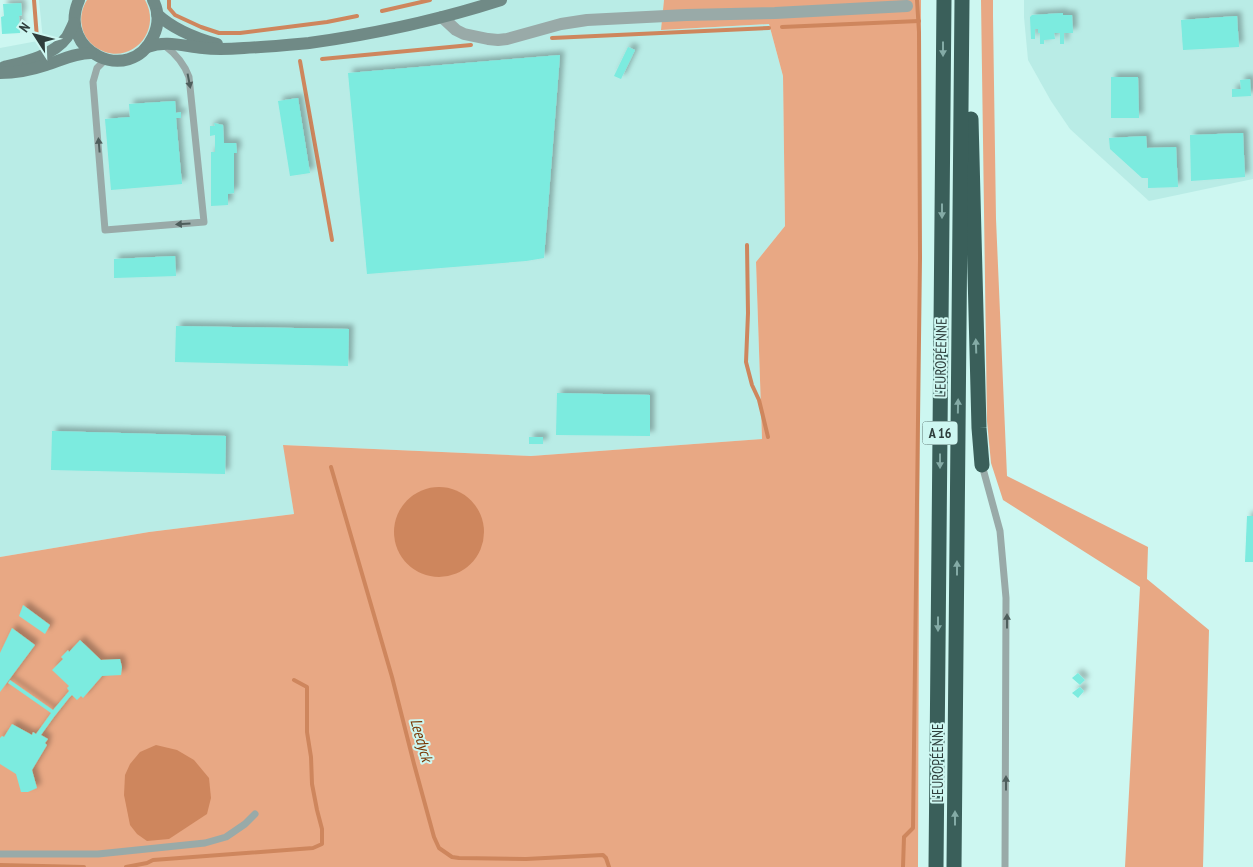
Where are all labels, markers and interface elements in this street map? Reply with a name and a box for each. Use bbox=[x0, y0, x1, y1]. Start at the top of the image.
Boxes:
north arrow bbox=[10, 10, 60, 60]
text: N bbox=[15, 19, 34, 36]
one-way arrow bbox=[939, 41, 947, 57]
one-way arrow bbox=[186, 74, 194, 90]
one-way arrow bbox=[94, 137, 102, 153]
one-way arrow bbox=[938, 203, 946, 219]
one-way arrow bbox=[175, 220, 191, 228]
street label: L'EUROPÉENNE bbox=[930, 318, 951, 398]
one-way arrow bbox=[972, 338, 980, 354]
one-way arrow bbox=[954, 398, 962, 414]
road number: A 16 bbox=[922, 422, 958, 444]
one-way arrow bbox=[936, 453, 944, 469]
one-way arrow bbox=[953, 560, 961, 576]
one-way arrow bbox=[1003, 613, 1011, 629]
one-way arrow bbox=[934, 616, 942, 632]
water label: Leedyck bbox=[406, 716, 438, 766]
street label: L'EUROPÉENNE bbox=[928, 724, 947, 802]
one-way arrow bbox=[1002, 775, 1010, 791]
one-way arrow bbox=[951, 810, 959, 826]

